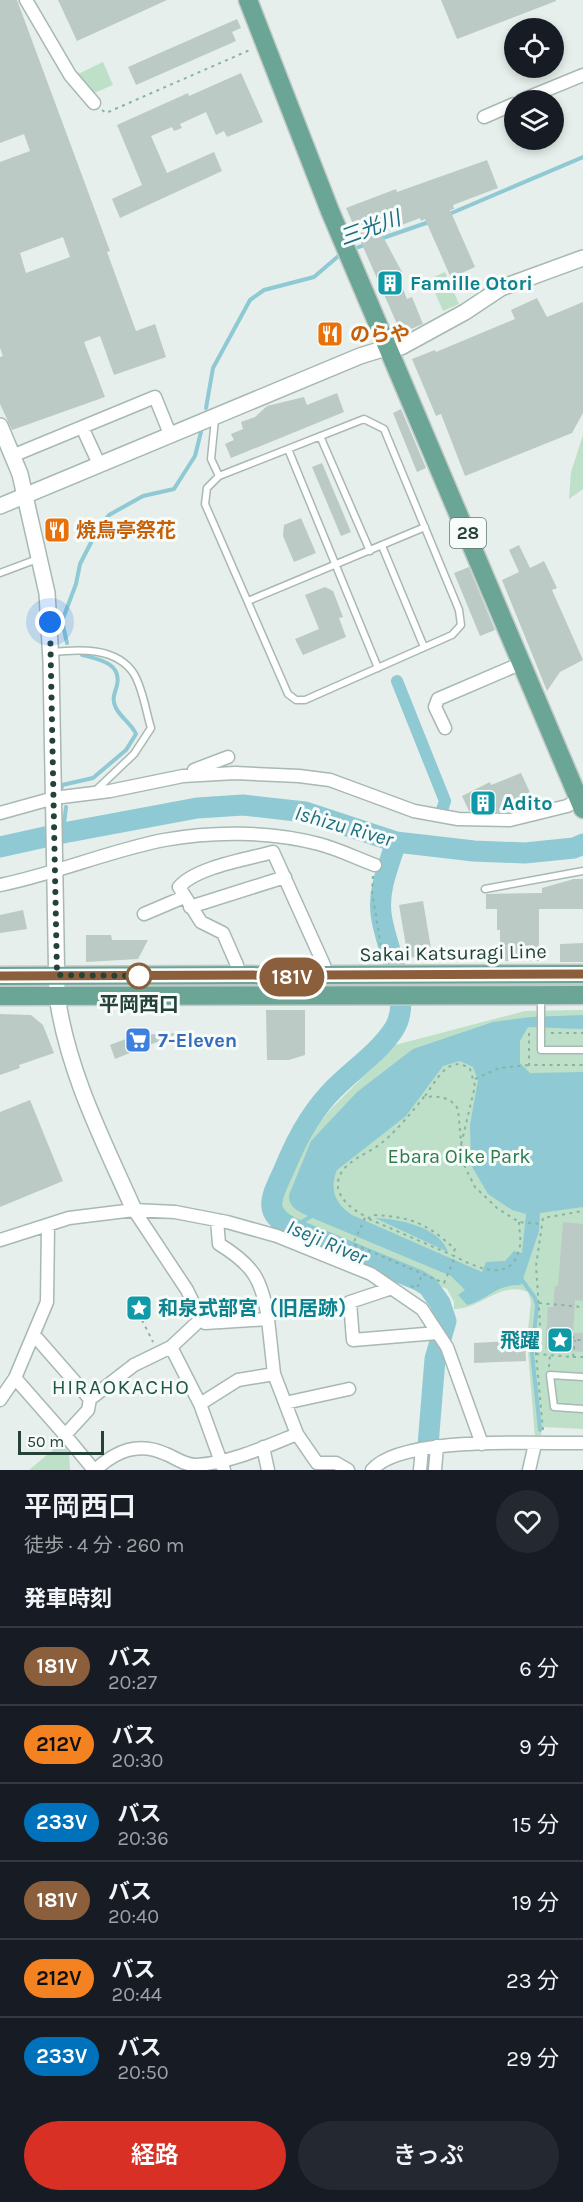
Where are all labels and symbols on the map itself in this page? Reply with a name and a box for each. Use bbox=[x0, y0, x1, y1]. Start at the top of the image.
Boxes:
water label: 三光川 bbox=[336, 205, 406, 250]
building icon: Famille Otori bbox=[375, 268, 405, 298]
place label: Famille Otori bbox=[410, 272, 533, 295]
restaurant icon: のらや bbox=[315, 319, 345, 349]
place label: のらや bbox=[350, 323, 410, 346]
restaurant icon: 焼鳥亭祭花 bbox=[42, 515, 72, 545]
road number: 28 bbox=[450, 518, 486, 548]
place label: 焼鳥亭祭花 bbox=[76, 519, 176, 542]
your location bbox=[35, 607, 65, 637]
building icon: Adito bbox=[468, 788, 498, 818]
place label: Adito bbox=[502, 792, 553, 815]
water label: Ishizu River bbox=[292, 801, 397, 852]
street label: Sakai Katsuragi Line bbox=[359, 940, 547, 966]
line badge: 181V bbox=[250, 958, 334, 996]
marker: 平岡西口 bbox=[126, 963, 152, 989]
place label: 平岡西口 bbox=[99, 993, 179, 1016]
supermarket icon: 7-Eleven bbox=[123, 1025, 153, 1055]
place label: 7-Eleven bbox=[158, 1029, 237, 1052]
park label: Ebara Oike Park bbox=[388, 1145, 530, 1168]
water label: Iseji River bbox=[283, 1214, 371, 1270]
place icon: 和泉式部宮（旧居跡） bbox=[124, 1293, 154, 1323]
place label: 和泉式部宮（旧居跡） bbox=[158, 1297, 358, 1320]
place icon: 飛躍 bbox=[545, 1325, 575, 1355]
place label: 飛躍 bbox=[500, 1329, 540, 1352]
district label: HIRAOKACHO bbox=[52, 1375, 190, 1399]
scale bar bbox=[18, 1428, 104, 1456]

